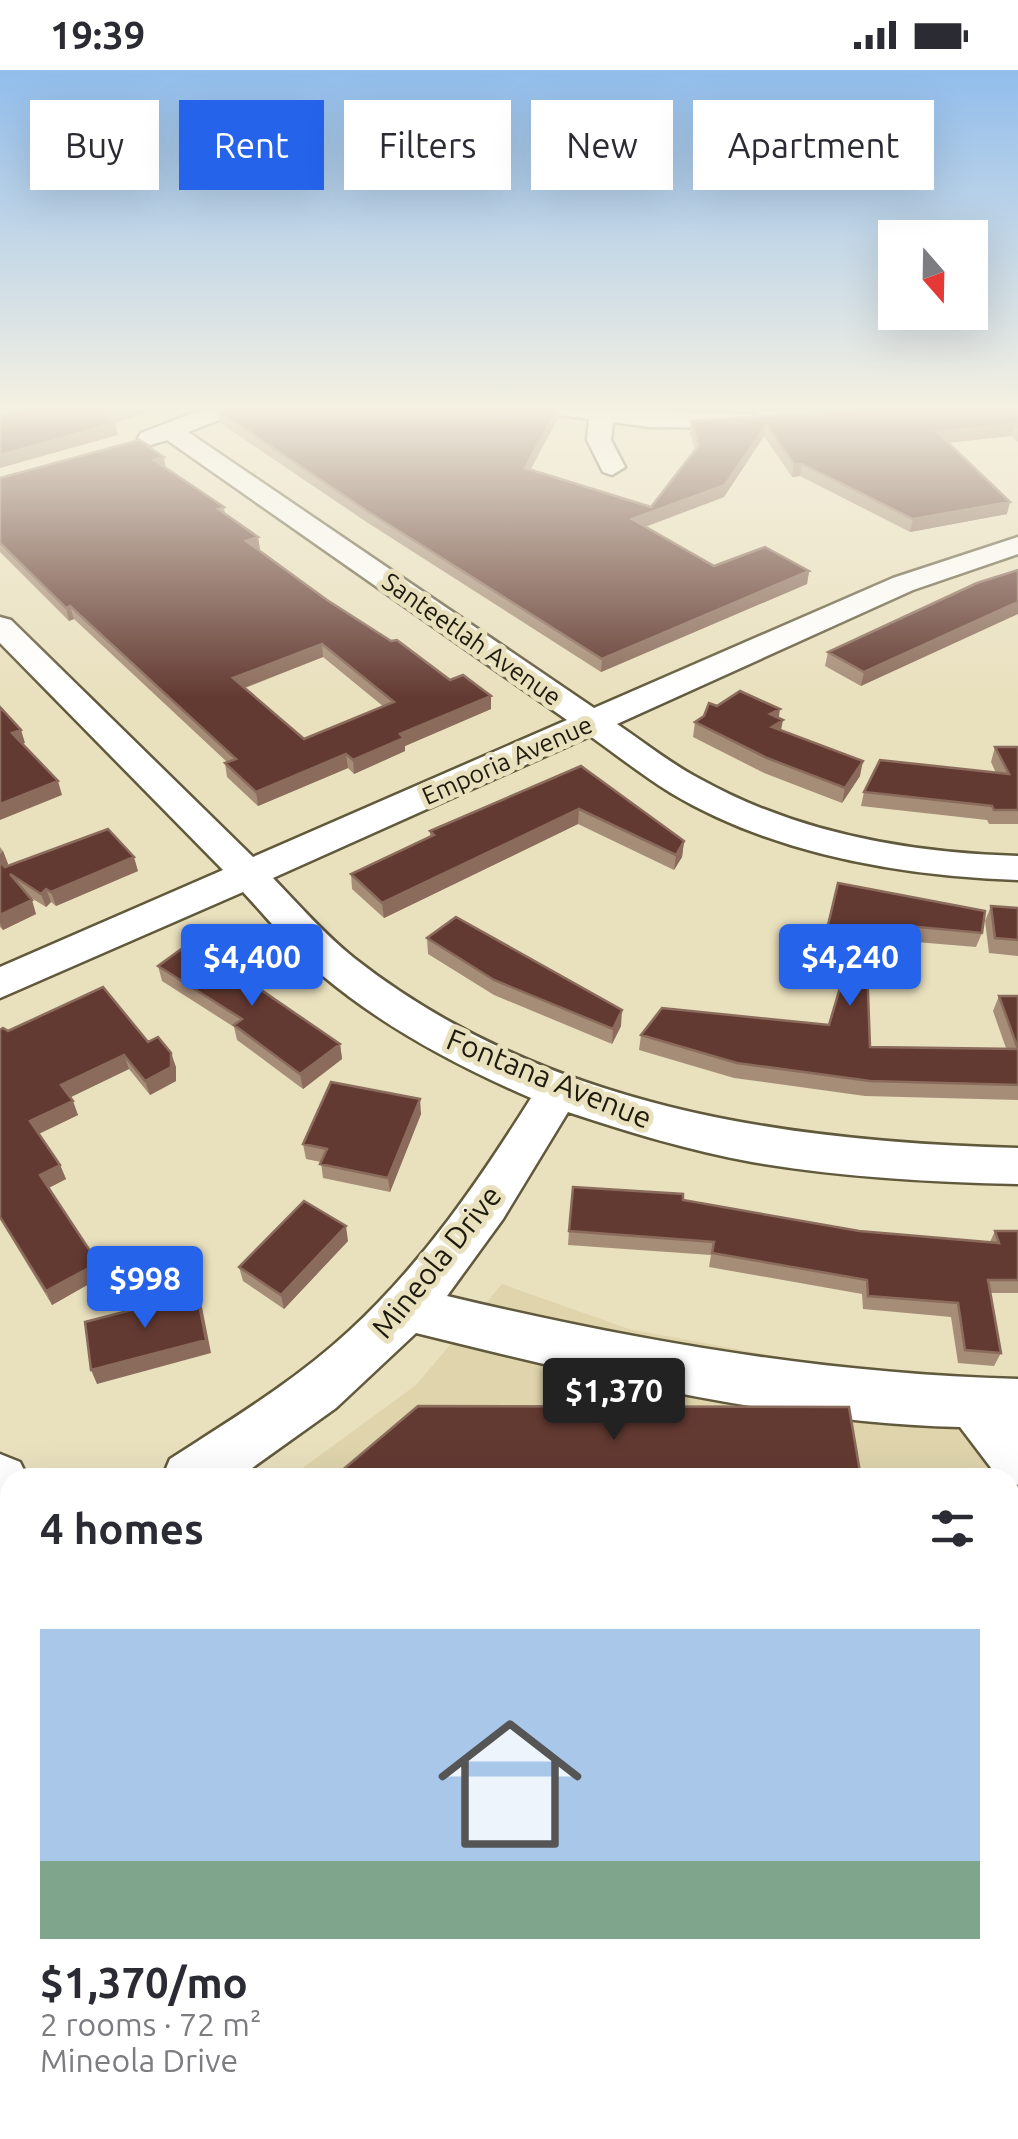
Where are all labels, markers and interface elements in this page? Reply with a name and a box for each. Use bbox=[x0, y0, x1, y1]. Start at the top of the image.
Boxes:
text: 19:39 bbox=[50, 14, 145, 56]
chip: Buy bbox=[30, 100, 159, 190]
chip: Rent bbox=[179, 100, 324, 190]
chip: Filters bbox=[344, 100, 511, 190]
chip: New bbox=[531, 100, 673, 190]
chip: Apartment bbox=[693, 100, 934, 190]
north arrow bbox=[878, 220, 988, 330]
map controls bbox=[878, 220, 988, 330]
street label: Santeetlah Avenue bbox=[377, 567, 567, 711]
street label: Emporia Avenue bbox=[418, 710, 596, 810]
pin: $4,400 bbox=[171, 924, 333, 1009]
pin: $4,240 bbox=[769, 924, 931, 1009]
text: $4,400 bbox=[203, 938, 301, 974]
text: $4,240 bbox=[801, 938, 899, 974]
street label: Fontana Avenue bbox=[442, 1021, 657, 1135]
street label: Mineola Drive bbox=[365, 1179, 508, 1344]
pin: $998 bbox=[86, 1246, 204, 1331]
text: $998 bbox=[109, 1260, 181, 1296]
pin: $1,370 bbox=[533, 1358, 695, 1443]
text: $1,370 bbox=[565, 1372, 663, 1408]
icon: filters bbox=[925, 1501, 980, 1556]
text: 4 homes bbox=[40, 1505, 204, 1552]
icon: home bbox=[420, 1694, 600, 1874]
text: $1,370/mo bbox=[40, 1959, 248, 2006]
text: 2 rooms · 72 m² bbox=[40, 2006, 261, 2042]
text: Mineola Drive bbox=[40, 2042, 238, 2078]

